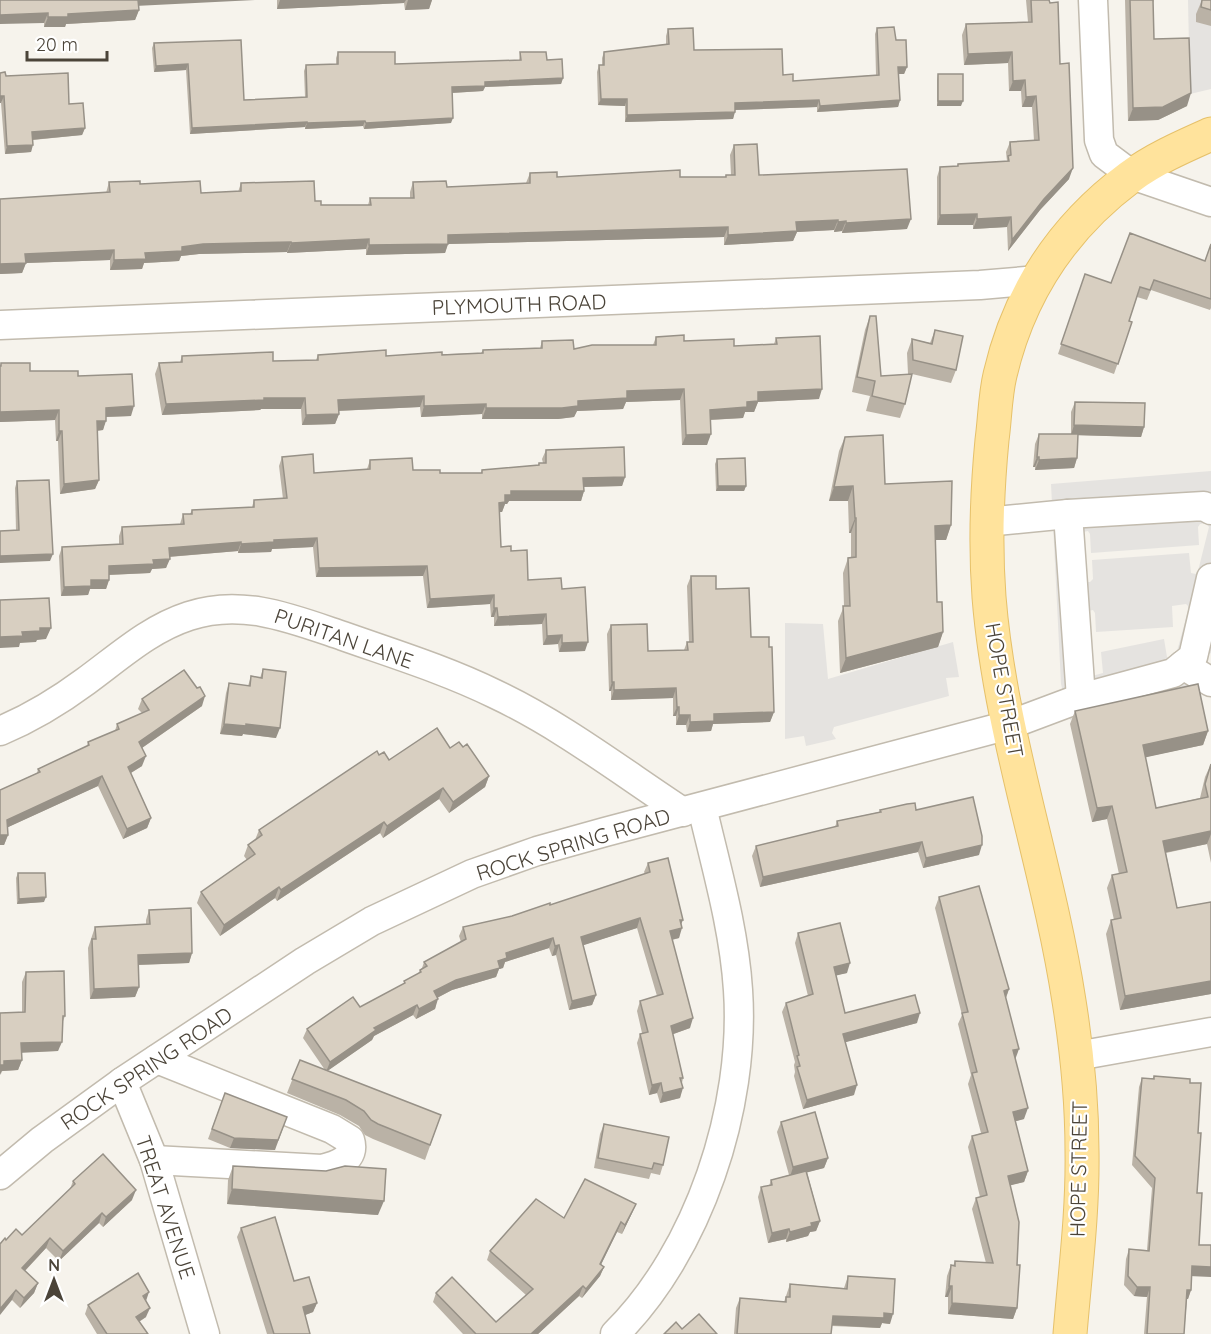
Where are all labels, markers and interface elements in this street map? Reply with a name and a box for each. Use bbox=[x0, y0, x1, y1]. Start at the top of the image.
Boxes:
scale bar bbox=[27, 24, 106, 62]
text: 20 m bbox=[36, 33, 78, 56]
street label: PLYMOUTH ROAD bbox=[431, 288, 607, 320]
street label: PURITAN LANE bbox=[271, 602, 417, 674]
street label: HOPE STREET bbox=[980, 621, 1030, 759]
street label: ROCK SPRING ROAD bbox=[473, 802, 673, 886]
street label: ROCK SPRING ROAD bbox=[55, 1001, 237, 1135]
street label: HOPE STREET bbox=[1064, 1101, 1092, 1237]
street label: TREAT AVENUE bbox=[131, 1132, 201, 1282]
north arrow bbox=[24, 1250, 84, 1310]
text: N bbox=[48, 1255, 60, 1275]

